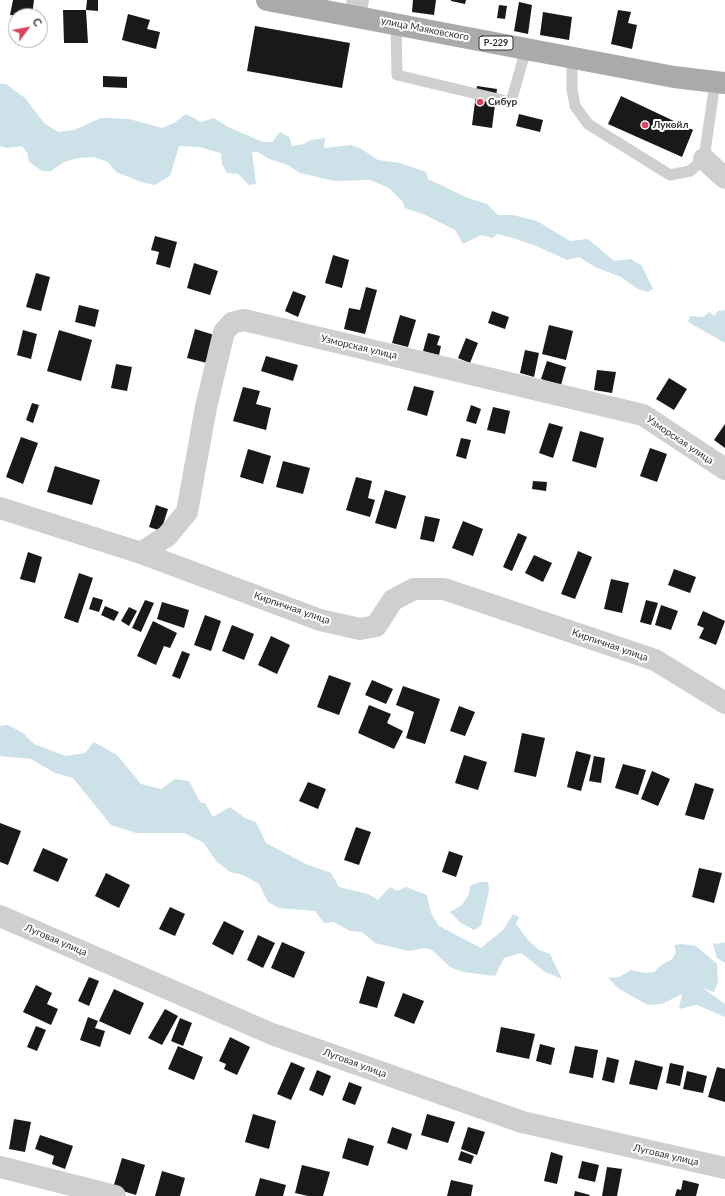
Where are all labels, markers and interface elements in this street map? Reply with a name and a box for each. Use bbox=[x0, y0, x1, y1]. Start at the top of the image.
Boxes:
north arrow bbox=[8, 8, 48, 48]
text: С bbox=[30, 15, 45, 28]
street label: улица Маяковского bbox=[380, 15, 470, 43]
road number: Р-229 bbox=[479, 36, 513, 50]
place label: Сибур bbox=[488, 96, 517, 108]
marker: Сибур bbox=[475, 97, 485, 107]
place label: Лукойл bbox=[653, 119, 688, 131]
marker: Лукойл bbox=[640, 120, 650, 130]
street label: Узморская улица bbox=[320, 332, 398, 362]
street label: Узморская улица bbox=[644, 413, 716, 467]
street label: Кирпичная улица bbox=[252, 589, 332, 627]
street label: Кирпичная улица bbox=[570, 626, 650, 664]
street label: Луговая улица bbox=[23, 921, 89, 959]
street label: Луговая улица bbox=[322, 1046, 388, 1080]
street label: Луговая улица bbox=[632, 1142, 700, 1168]

